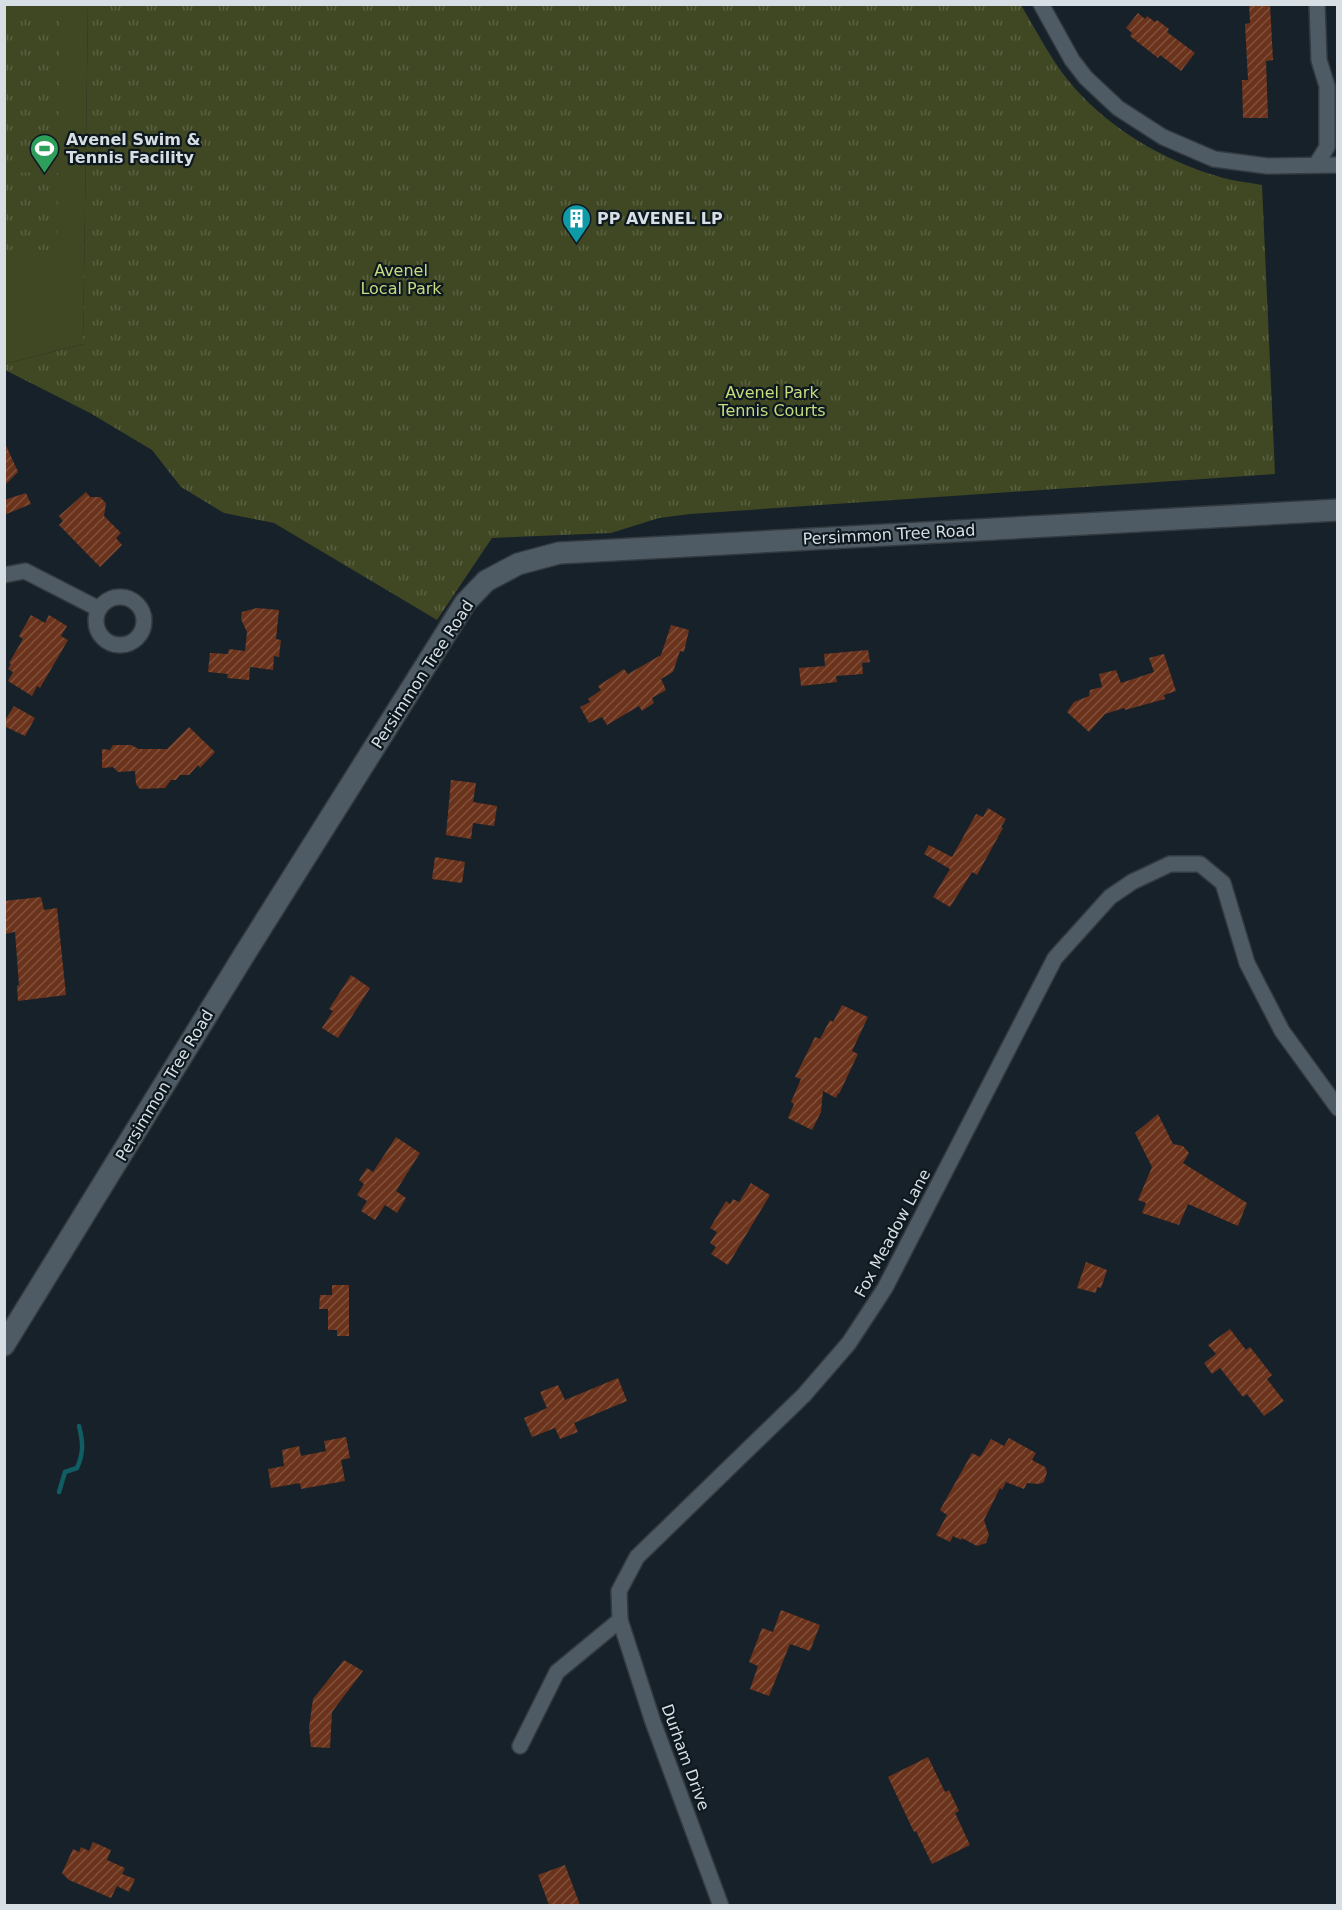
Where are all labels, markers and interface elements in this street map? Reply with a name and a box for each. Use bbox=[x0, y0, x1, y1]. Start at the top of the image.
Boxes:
place label: Avenel Swim & Tennis Facility bbox=[66, 130, 200, 167]
sports icon: Avenel Swim & Tennis Facility bbox=[29, 132, 61, 174]
building icon: PP AVENEL LP bbox=[560, 202, 592, 244]
place label: PP AVENEL LP bbox=[597, 209, 723, 228]
park label: Avenel Local Park bbox=[360, 261, 442, 298]
park label: Avenel Park Tennis Courts bbox=[717, 383, 826, 420]
street label: Persimmon Tree Road bbox=[802, 520, 976, 549]
street label: Persimmon Tree Road bbox=[367, 597, 478, 752]
street label: Persimmon Tree Road bbox=[112, 1006, 217, 1164]
street label: Fox Meadow Lane bbox=[851, 1166, 934, 1301]
street label: Durham Drive bbox=[657, 1701, 714, 1813]

